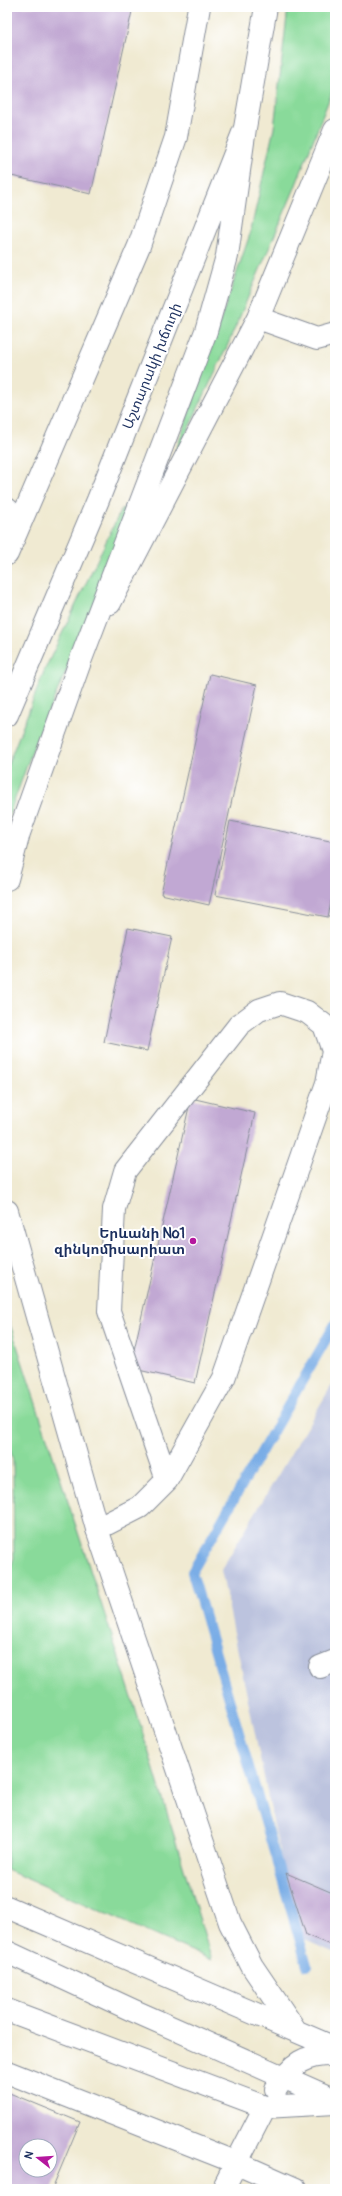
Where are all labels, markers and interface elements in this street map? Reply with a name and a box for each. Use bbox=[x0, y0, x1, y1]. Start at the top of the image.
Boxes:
street label: Աշտարակի խճուղի bbox=[119, 300, 185, 432]
place label: Երևանի №1 զինկոմիսարիատ bbox=[54, 1225, 185, 1258]
marker: Երևանի №1 զինկոմիսարիատ bbox=[188, 1236, 198, 1246]
north arrow bbox=[18, 2138, 58, 2178]
text: N bbox=[22, 2149, 36, 2161]

